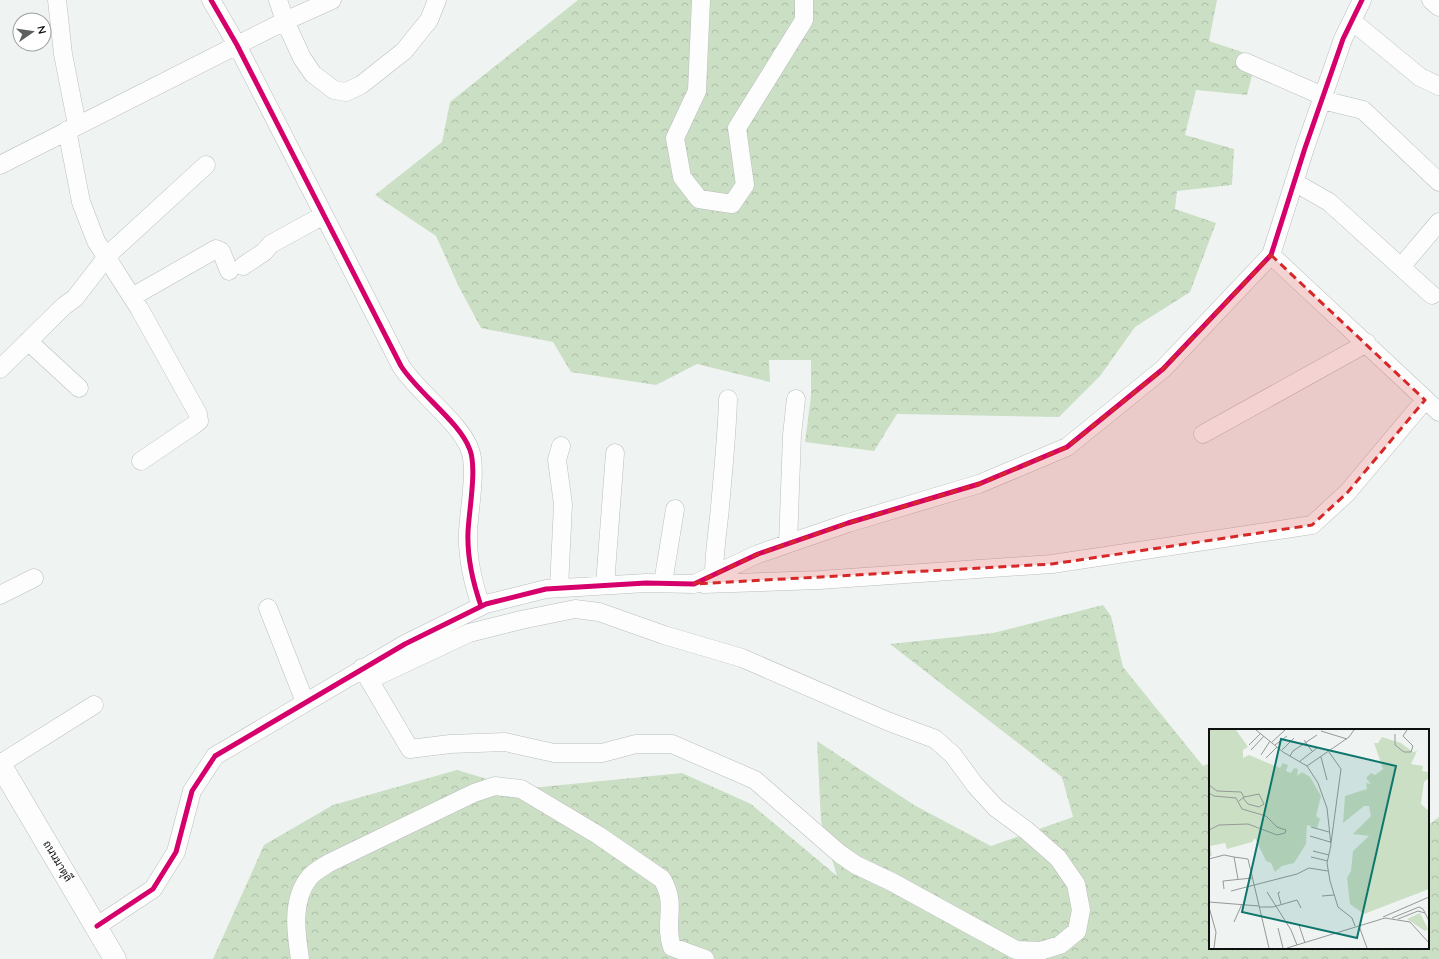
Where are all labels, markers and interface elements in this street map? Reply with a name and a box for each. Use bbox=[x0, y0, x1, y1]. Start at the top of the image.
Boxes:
north arrow bbox=[12, 12, 52, 52]
text: N bbox=[34, 24, 49, 35]
inset map bbox=[1209, 729, 1429, 949]
street label: ถนนมาตุลี bbox=[39, 837, 77, 885]

